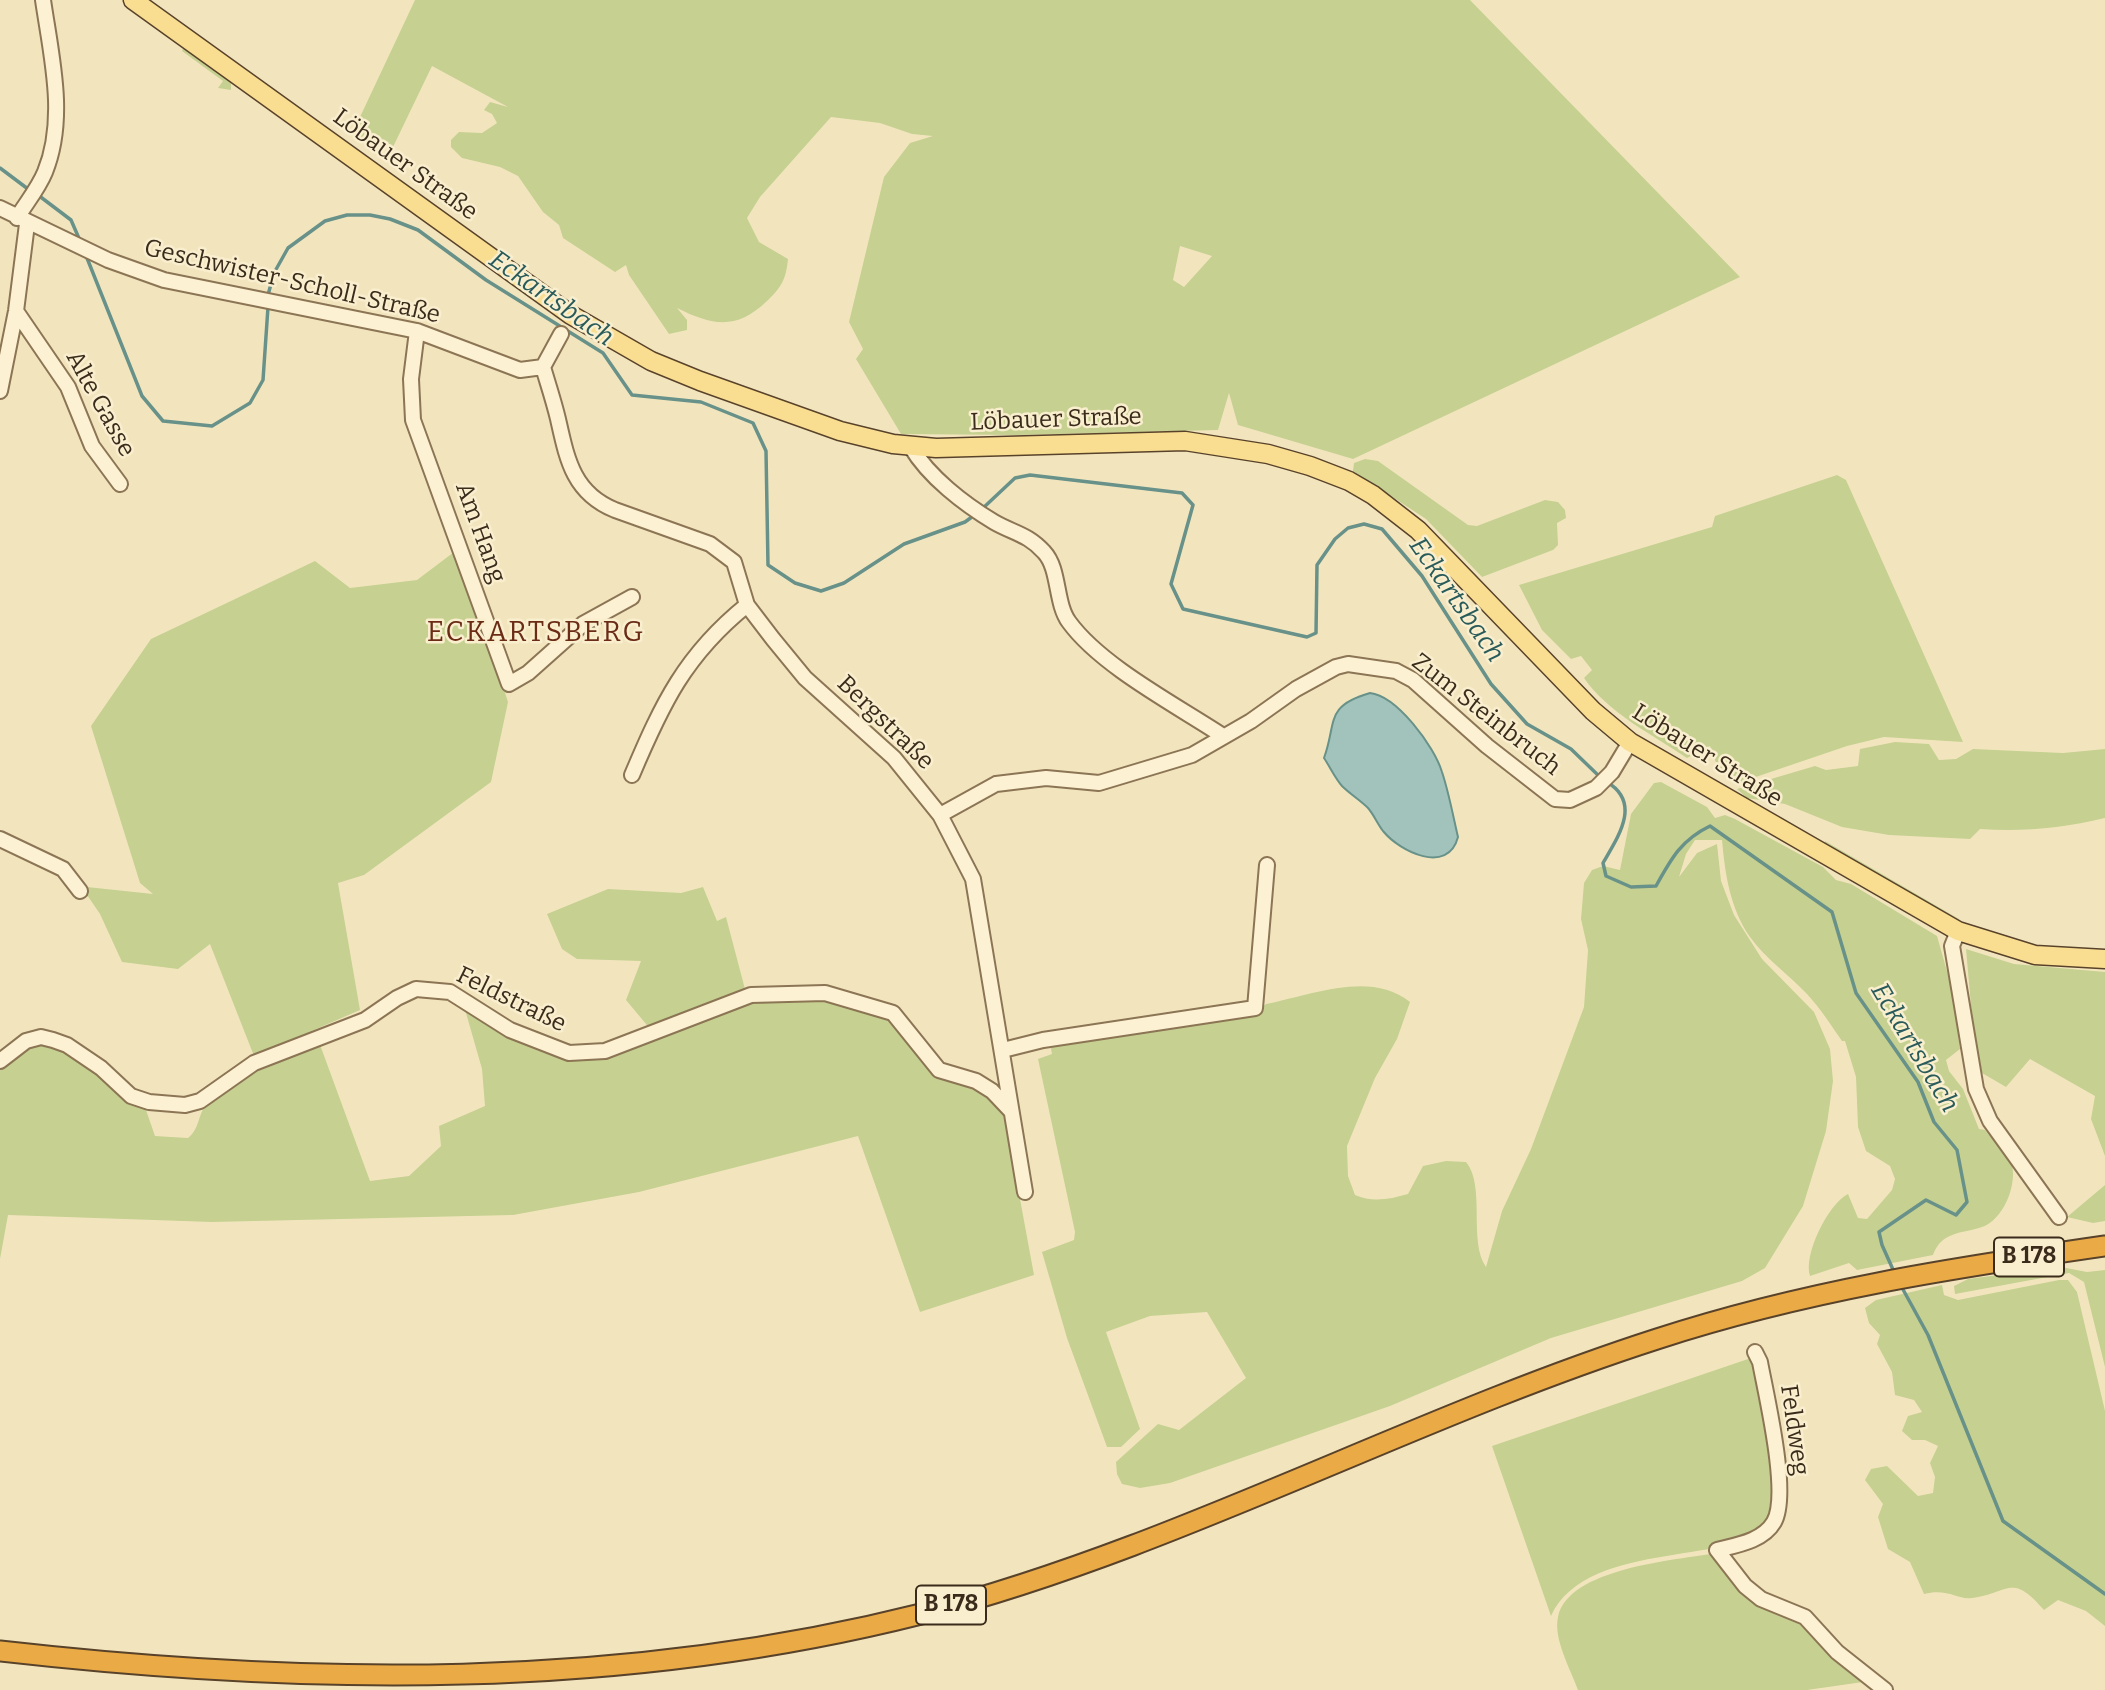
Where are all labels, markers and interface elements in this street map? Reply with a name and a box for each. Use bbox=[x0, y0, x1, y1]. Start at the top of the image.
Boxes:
street label: Löbauer Straße bbox=[327, 103, 483, 227]
street label: Geschwister-Scholl-Straße bbox=[141, 234, 443, 330]
water label: Eckartsbach bbox=[483, 245, 619, 353]
street label: Alte Gasse bbox=[59, 346, 141, 462]
street label: Löbauer Straße bbox=[970, 403, 1142, 437]
street label: Am Hang bbox=[449, 479, 511, 587]
water label: Eckartsbach bbox=[1402, 532, 1510, 668]
district label: ECKARTSBERG bbox=[428, 616, 644, 650]
street label: Zum Steinbruch bbox=[1406, 648, 1566, 782]
street label: Bergstraße bbox=[831, 670, 939, 776]
street label: Löbauer Straße bbox=[1627, 698, 1787, 814]
street label: Feldstraße bbox=[452, 961, 570, 1039]
water label: Eckartsbach bbox=[1863, 978, 1965, 1118]
road number: B 178 bbox=[1994, 1238, 2064, 1276]
street label: Feldweg bbox=[1773, 1383, 1815, 1477]
road number: B 178 bbox=[916, 1586, 986, 1624]

